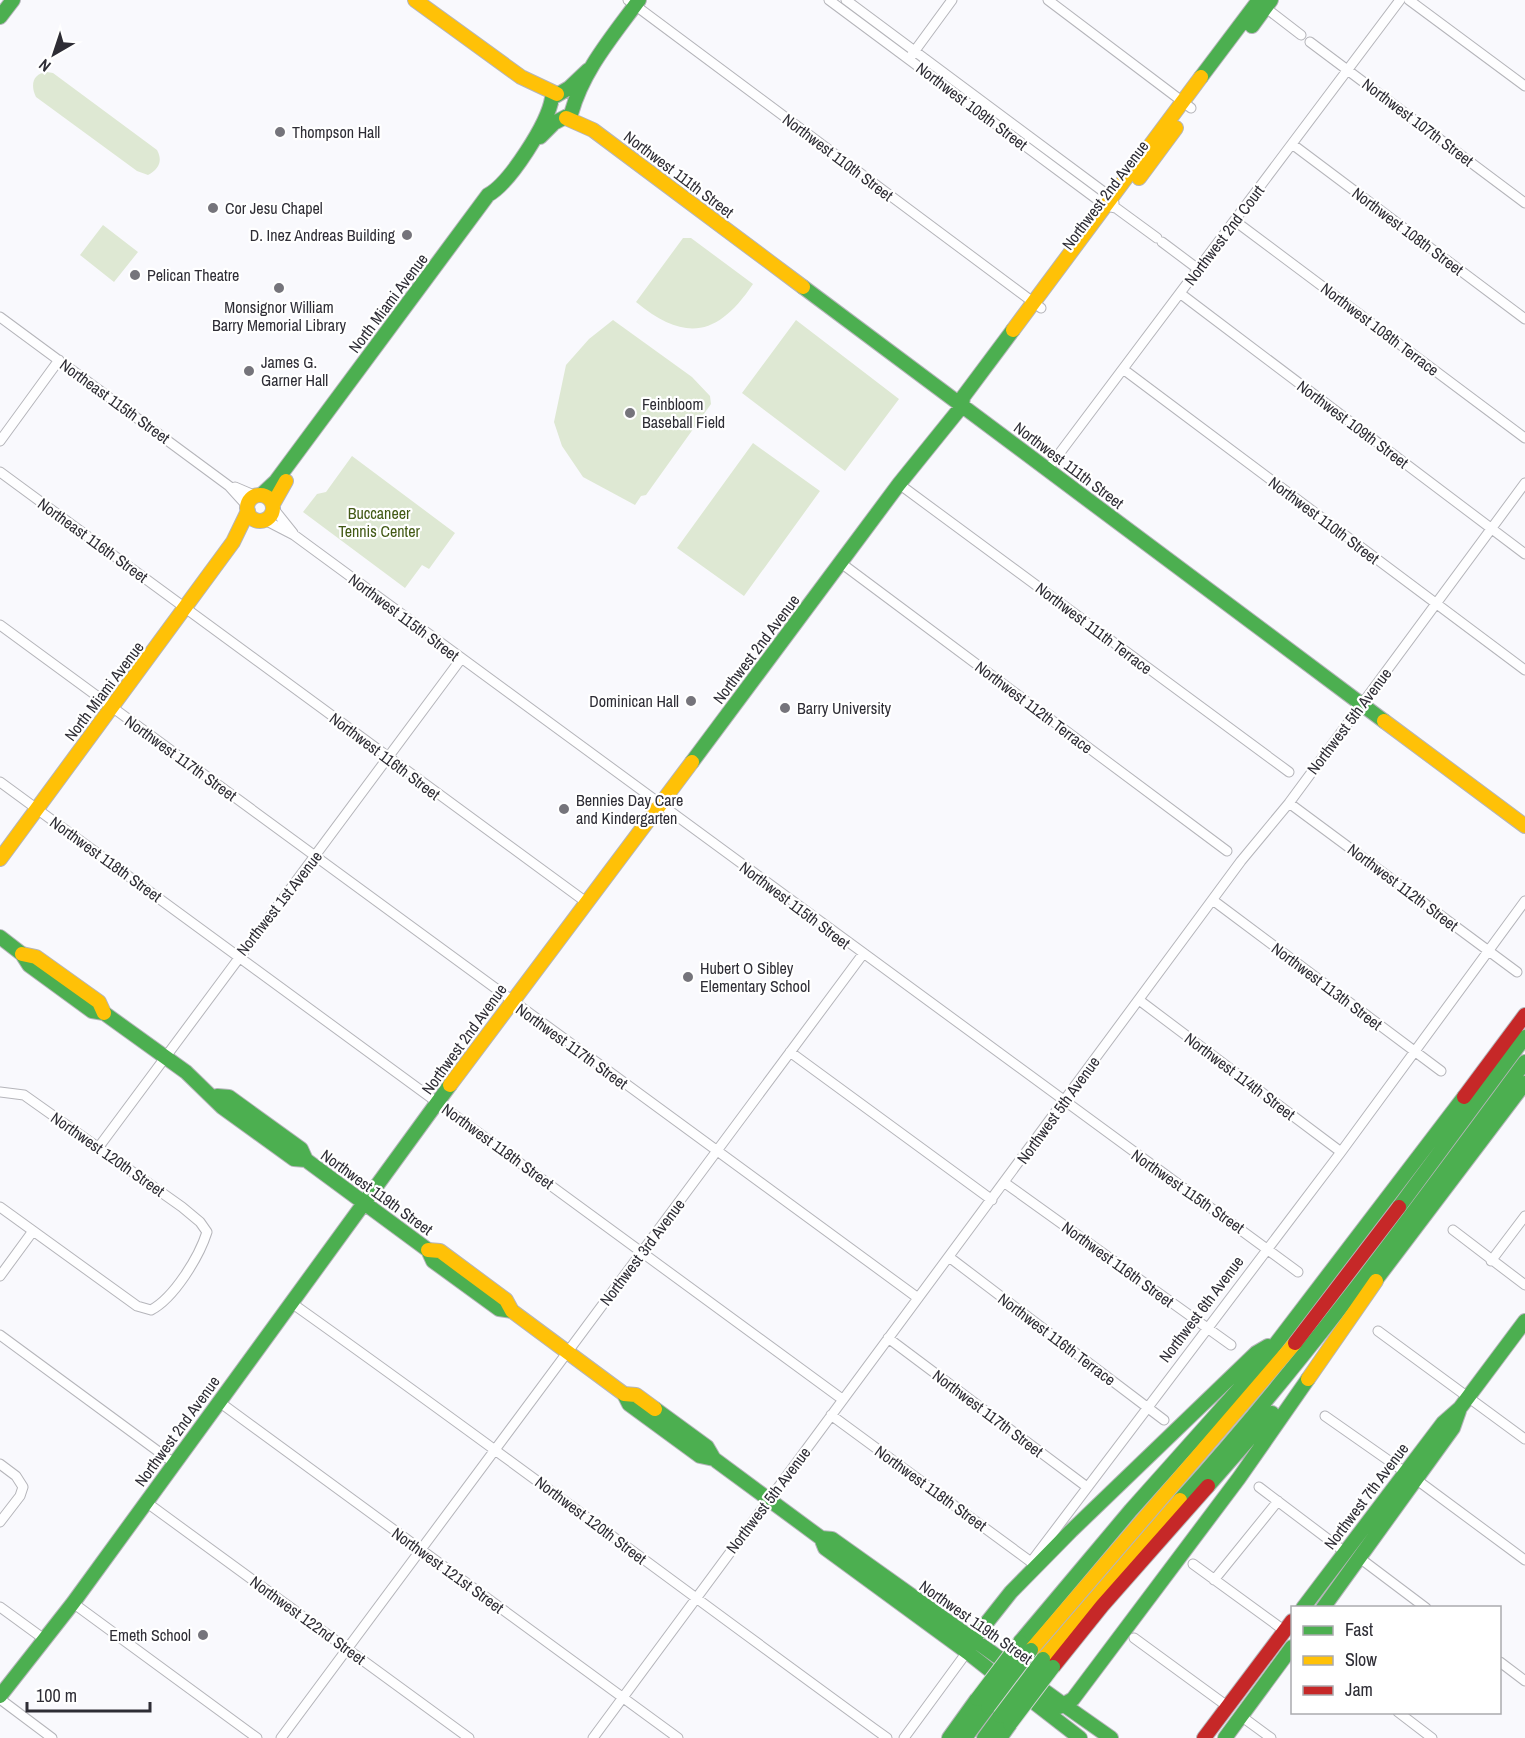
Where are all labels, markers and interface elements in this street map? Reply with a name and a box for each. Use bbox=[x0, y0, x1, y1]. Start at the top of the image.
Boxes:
north arrow bbox=[24, 24, 84, 84]
text: N bbox=[34, 54, 55, 77]
street label: Northwest 109th Street bbox=[912, 57, 1032, 155]
street label: Northwest 107th Street bbox=[1358, 73, 1478, 171]
street label: Northwest 110th Street bbox=[778, 108, 898, 206]
place label: Thompson Hall bbox=[292, 121, 380, 143]
marker: Thompson Hall bbox=[273, 125, 287, 139]
street label: Northwest 111th Street bbox=[620, 125, 739, 223]
street label: Northwest 2nd Avenue bbox=[1057, 136, 1153, 254]
street label: Northwest 2nd Court bbox=[1179, 180, 1269, 290]
street label: Northwest 108th Street bbox=[1348, 182, 1468, 280]
place label: Cor Jesu Chapel bbox=[225, 197, 323, 219]
marker: Cor Jesu Chapel bbox=[206, 201, 220, 215]
place label: D. Inez Andreas Building bbox=[250, 224, 396, 246]
marker: D. Inez Andreas Building bbox=[400, 228, 414, 242]
street label: North Miami Avenue bbox=[343, 249, 433, 357]
place label: Pelican Theatre bbox=[147, 264, 239, 286]
marker: Pelican Theatre bbox=[128, 268, 142, 282]
street label: Northwest 108th Terrace bbox=[1316, 277, 1444, 381]
marker: Monsignor William Barry Memorial Library bbox=[272, 281, 286, 295]
place label: Monsignor William Barry Memorial Library bbox=[212, 296, 347, 336]
place label: James G. Garner Hall bbox=[261, 351, 328, 391]
street label: Northeast 115th Street bbox=[56, 354, 175, 449]
marker: James G. Garner Hall bbox=[242, 364, 256, 378]
street label: Northwest 109th Street bbox=[1293, 375, 1413, 473]
place label: Feinbloom Baseball Field bbox=[642, 393, 725, 433]
marker: Feinbloom Baseball Field bbox=[623, 406, 637, 420]
street label: Northwest 111th Street bbox=[1010, 416, 1129, 514]
street label: Northwest 110th Street bbox=[1264, 471, 1384, 569]
street label: Northeast 116th Street bbox=[34, 493, 153, 588]
park label: Buccaneer Tennis Center bbox=[338, 502, 420, 542]
street label: Northwest 115th Street bbox=[344, 568, 464, 666]
street label: Northwest 111th Terrace bbox=[1031, 577, 1157, 679]
street label: Northwest 2nd Avenue bbox=[708, 590, 804, 708]
street label: North Miami Avenue bbox=[59, 637, 149, 745]
street label: Northwest 112th Terrace bbox=[971, 656, 1097, 758]
street label: Northwest 5th Avenue bbox=[1302, 663, 1396, 779]
place label: Dominican Hall bbox=[589, 690, 679, 712]
marker: Dominican Hall bbox=[684, 694, 698, 708]
place label: Barry University bbox=[797, 697, 891, 719]
marker: Barry University bbox=[778, 701, 792, 715]
street label: Northwest 116th Street bbox=[325, 707, 445, 805]
street label: Northwest 117th Street bbox=[121, 710, 242, 806]
place label: Bennies Day Care and Kindergarten bbox=[576, 789, 683, 829]
marker: Bennies Day Care and Kindergarten bbox=[557, 802, 571, 816]
street label: Northwest 118th Street bbox=[46, 811, 167, 907]
street label: Northwest 112th Street bbox=[1343, 838, 1463, 936]
street label: Northwest 1st Avenue bbox=[231, 846, 327, 960]
street label: Northwest 115th Street bbox=[735, 856, 855, 954]
street label: Northwest 113th Street bbox=[1267, 937, 1387, 1035]
place label: Hubert O Sibley Elementary School bbox=[700, 957, 810, 997]
marker: Hubert O Sibley Elementary School bbox=[681, 970, 695, 984]
street label: Northwest 2nd Avenue bbox=[416, 979, 512, 1099]
street label: Northwest 117th Street bbox=[512, 998, 633, 1094]
street label: Northwest 114th Street bbox=[1180, 1027, 1300, 1125]
street label: Northwest 5th Avenue bbox=[1011, 1052, 1105, 1168]
street label: Northwest 118th Street bbox=[438, 1098, 559, 1194]
street label: Northwest 120th Street bbox=[47, 1107, 170, 1202]
street label: Northwest 119th Street bbox=[317, 1144, 438, 1240]
street label: Northwest 115th Street bbox=[1127, 1144, 1249, 1238]
street label: Northwest 3rd Avenue bbox=[594, 1194, 690, 1310]
street label: Northwest 116th Street bbox=[1058, 1216, 1179, 1312]
street label: Northwest 6th Avenue bbox=[1154, 1251, 1248, 1367]
street label: Northwest 116th Terrace bbox=[994, 1288, 1120, 1390]
street label: Northwest 117th Street bbox=[928, 1364, 1048, 1462]
street label: Northwest 2nd Avenue bbox=[129, 1371, 225, 1491]
street label: Northwest 7th Avenue bbox=[1319, 1438, 1413, 1554]
street label: Northwest 118th Street bbox=[871, 1440, 992, 1536]
street label: Northwest 5th Avenue bbox=[721, 1442, 815, 1558]
street label: Northwest 120th Street bbox=[531, 1471, 651, 1569]
street label: Northwest 121st Street bbox=[388, 1522, 509, 1618]
street label: Northwest 122nd Street bbox=[246, 1571, 371, 1670]
street label: Northwest 119th Street bbox=[915, 1575, 1037, 1669]
legend bbox=[1291, 1606, 1501, 1714]
text: Fast bbox=[1345, 1617, 1373, 1642]
place label: Emeth School bbox=[109, 1624, 191, 1646]
marker: Emeth School bbox=[196, 1628, 210, 1642]
text: Slow bbox=[1345, 1647, 1377, 1672]
scale bar bbox=[27, 1675, 150, 1713]
text: Jam bbox=[1345, 1677, 1373, 1702]
text: 100 m bbox=[36, 1683, 77, 1708]

